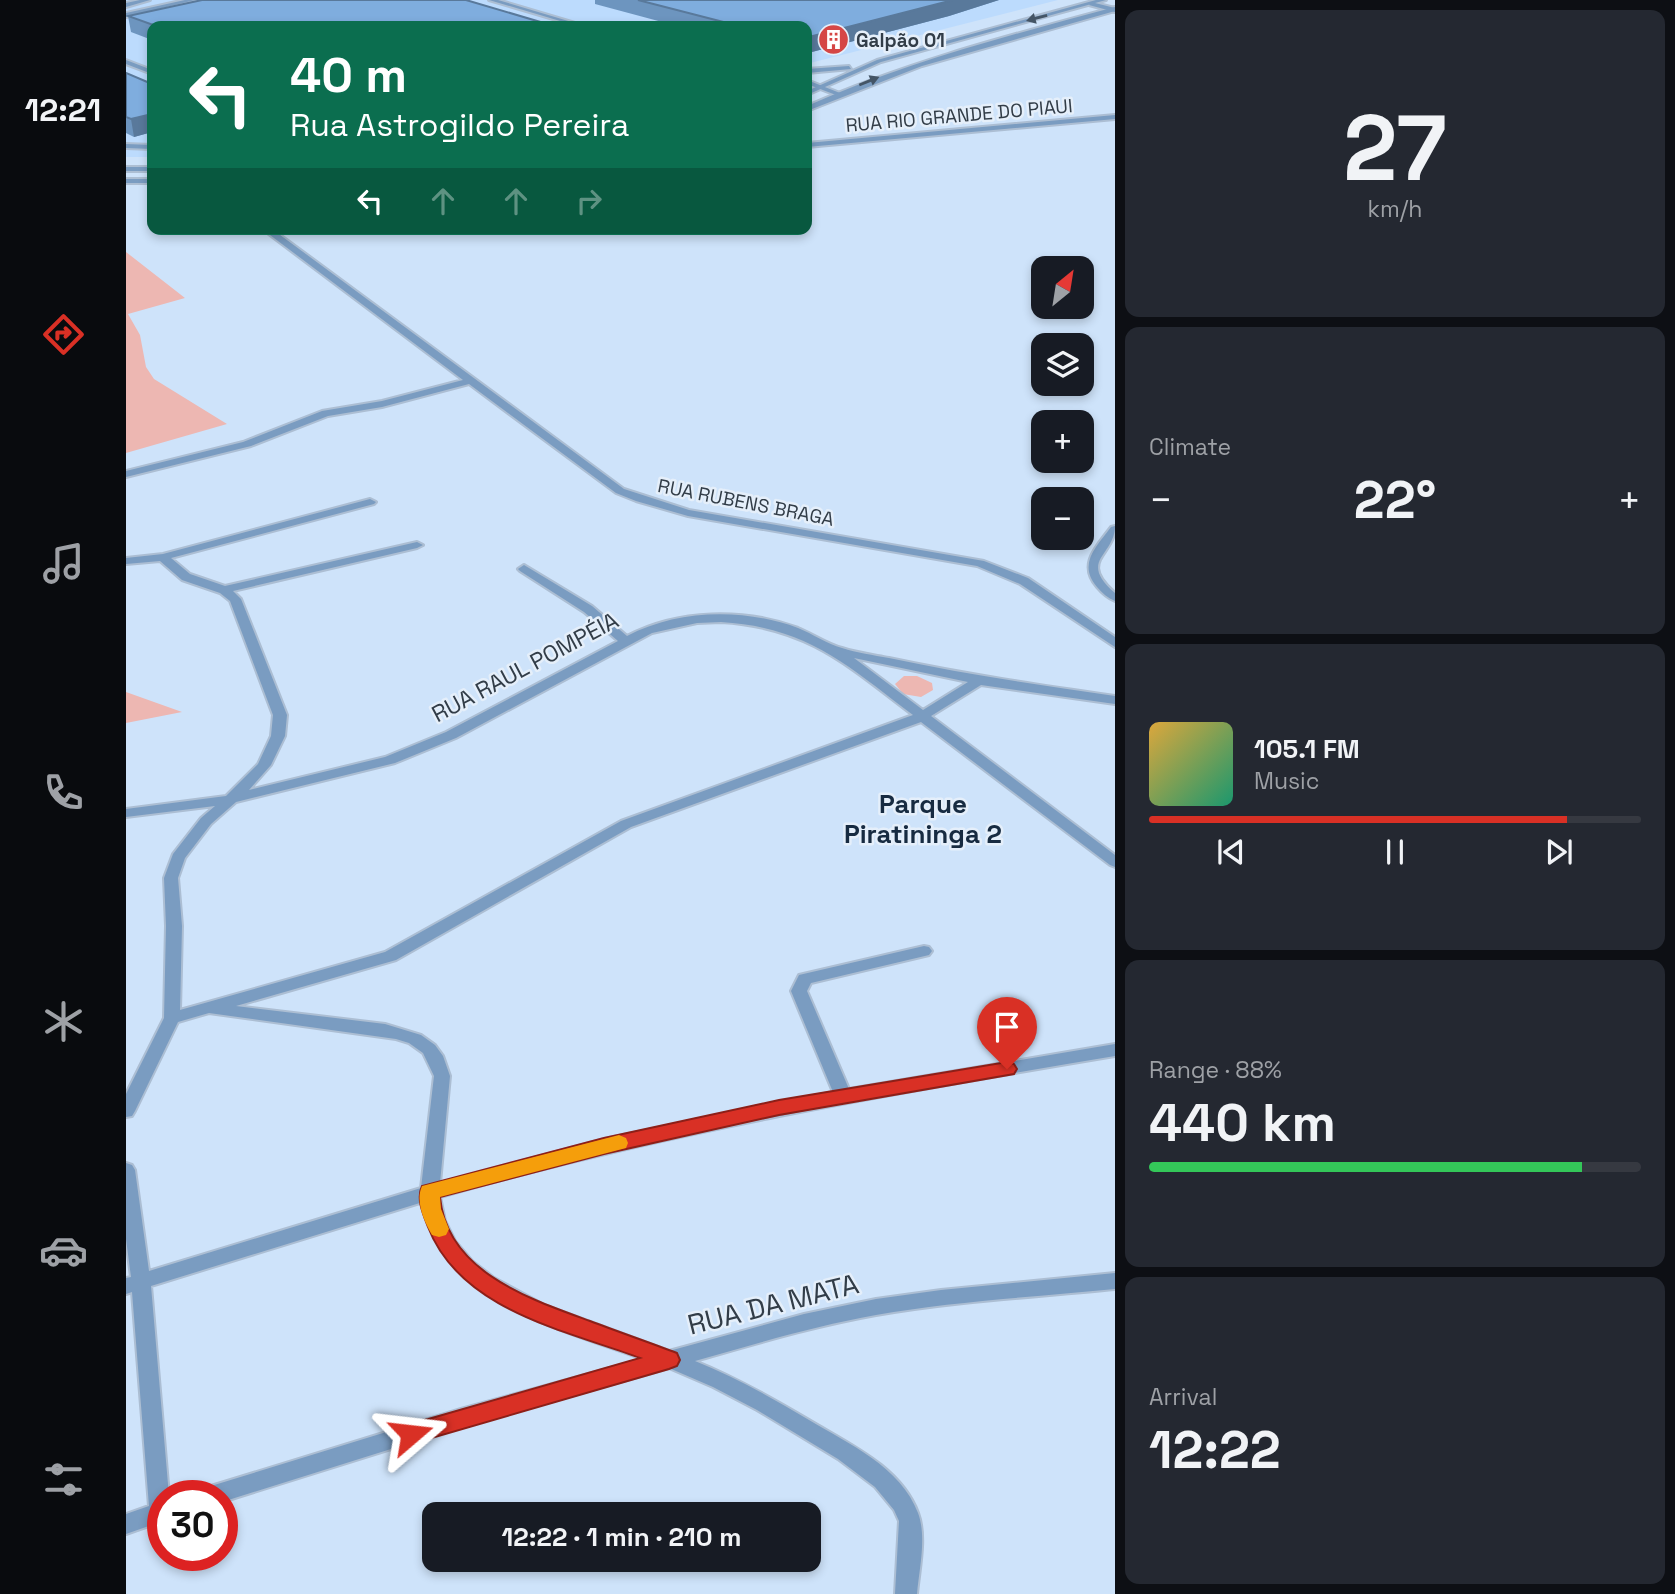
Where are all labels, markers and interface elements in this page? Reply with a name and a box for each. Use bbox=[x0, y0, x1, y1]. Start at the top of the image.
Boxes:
one-way arrow bbox=[1026, 13, 1048, 24]
building icon: Galpão 01 bbox=[816, 23, 850, 57]
place label: Galpão 01 bbox=[856, 28, 945, 53]
text: 40 m bbox=[290, 44, 407, 106]
icon: left bbox=[175, 49, 266, 140]
one-way arrow bbox=[859, 76, 880, 87]
text: 12:21 bbox=[25, 90, 101, 130]
text: 27 bbox=[1343, 90, 1447, 207]
street label: RUA RIO GRANDE DO PIAUI bbox=[845, 93, 1074, 138]
text: Rua Astrogildo Pereira bbox=[290, 105, 629, 145]
icon: left bbox=[351, 182, 389, 220]
icon: ahead bbox=[424, 182, 462, 220]
icon: ahead bbox=[497, 182, 535, 220]
icon: right bbox=[570, 182, 608, 220]
text: km/h bbox=[1368, 194, 1422, 224]
north arrow bbox=[1031, 256, 1094, 318]
map controls bbox=[1031, 256, 1094, 550]
icon: directions bbox=[39, 310, 88, 359]
button: layers bbox=[1031, 333, 1094, 396]
button: + bbox=[1031, 410, 1094, 473]
text: Climate bbox=[1149, 432, 1231, 462]
text: 22° bbox=[1354, 467, 1436, 533]
street label: RUA RUBENS BRAGA bbox=[656, 473, 836, 532]
text: − bbox=[1149, 476, 1173, 524]
text: + bbox=[1617, 476, 1641, 524]
button: − bbox=[1031, 487, 1094, 550]
icon: music bbox=[39, 539, 88, 588]
street label: RUA RAUL POMPÉIA bbox=[426, 605, 624, 729]
text: 105.1 FM bbox=[1254, 732, 1360, 766]
text: Music bbox=[1254, 766, 1319, 796]
icon: phone bbox=[39, 768, 88, 817]
district label: Parque Piratininga 2 bbox=[844, 787, 1002, 851]
icon: previous bbox=[1212, 833, 1250, 871]
icon: pause bbox=[1376, 833, 1414, 871]
icon: next bbox=[1540, 833, 1578, 871]
icon: climate bbox=[39, 997, 88, 1046]
pin bbox=[977, 997, 1037, 1069]
icon: arrive bbox=[988, 1008, 1026, 1046]
text: Range · 88% bbox=[1149, 1055, 1282, 1085]
text: 440 km bbox=[1149, 1090, 1336, 1156]
icon: car bbox=[39, 1226, 88, 1275]
street label: RUA DA MATA bbox=[684, 1265, 862, 1343]
text: Arrival bbox=[1149, 1382, 1217, 1412]
position arrow bbox=[374, 1397, 448, 1471]
text: 12:22 bbox=[1149, 1417, 1281, 1483]
icon: filters bbox=[39, 1455, 88, 1504]
speed limit sign: 30 bbox=[147, 1480, 238, 1571]
text: 12:22 · 1 min · 210 m bbox=[502, 1520, 741, 1554]

